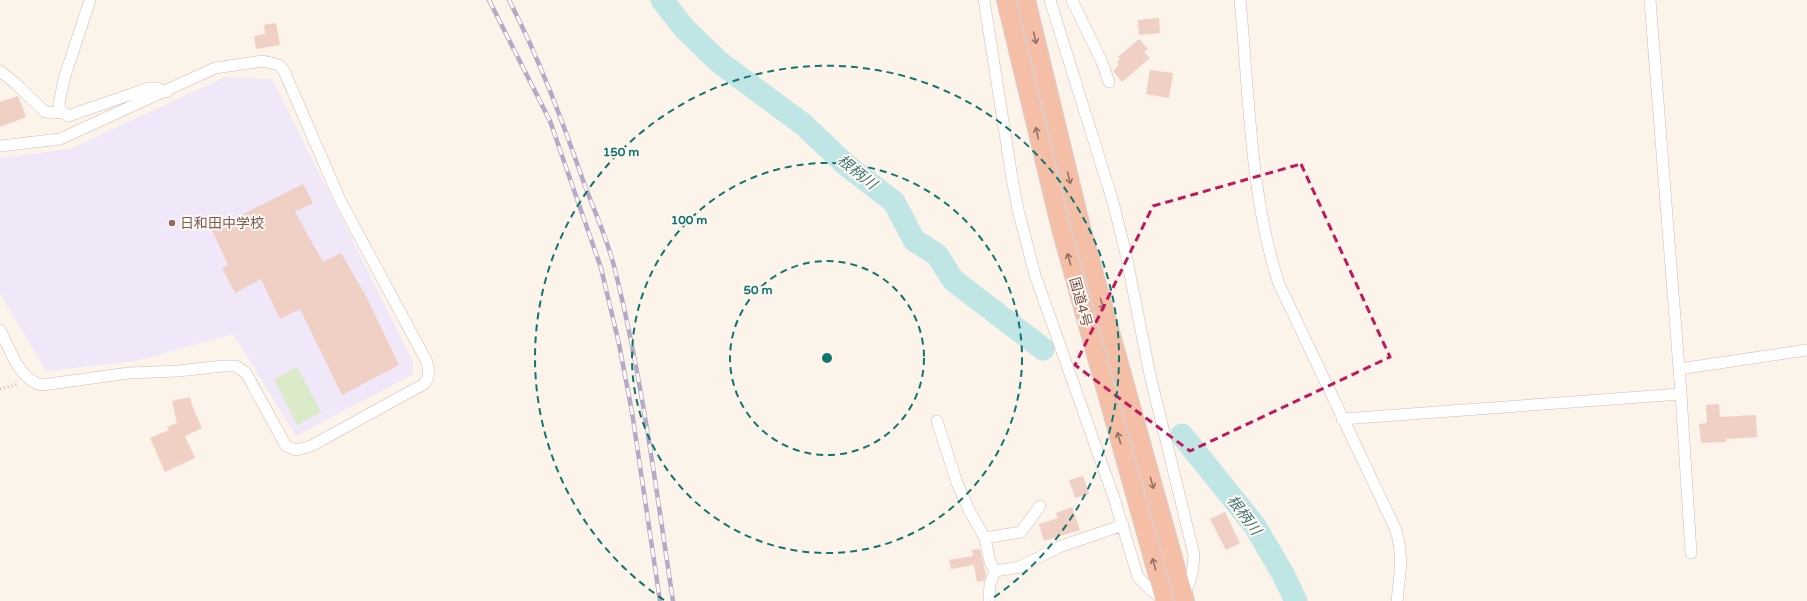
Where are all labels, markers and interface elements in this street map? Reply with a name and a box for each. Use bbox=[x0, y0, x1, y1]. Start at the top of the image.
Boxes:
one-way arrow bbox=[1032, 31, 1039, 44]
one-way arrow bbox=[1033, 127, 1041, 140]
text: 150 m bbox=[603, 145, 639, 159]
water label: 根柄川 bbox=[834, 151, 882, 194]
one-way arrow bbox=[1066, 171, 1073, 184]
text: 100 m bbox=[671, 213, 707, 227]
place label: 日和田中学校 bbox=[180, 215, 264, 232]
marker: 日和田中学校 bbox=[167, 218, 177, 228]
one-way arrow bbox=[1065, 253, 1073, 266]
street label: 国道4号 bbox=[1066, 275, 1095, 329]
text: 50 m bbox=[743, 283, 773, 297]
one-way arrow bbox=[1099, 297, 1106, 310]
centre of rings bbox=[820, 351, 834, 365]
one-way arrow bbox=[1115, 432, 1122, 445]
one-way arrow bbox=[1149, 476, 1156, 489]
water label: 根柄川 bbox=[1223, 492, 1266, 540]
one-way arrow bbox=[1150, 557, 1157, 570]

